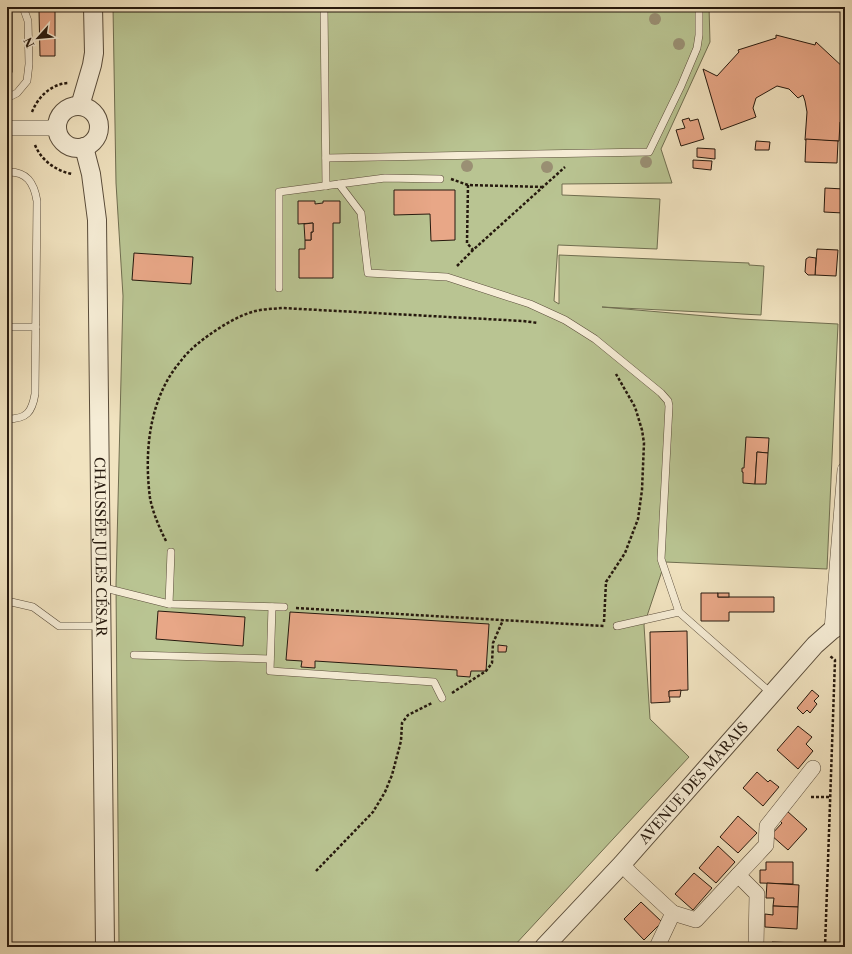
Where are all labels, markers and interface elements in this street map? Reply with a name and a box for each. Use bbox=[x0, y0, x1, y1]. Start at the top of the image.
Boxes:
north arrow bbox=[18, 18, 58, 58]
text: N bbox=[20, 35, 37, 50]
street label: CHAUSSÉE JULES CÉSAR bbox=[91, 457, 111, 637]
street label: AVENUE DES MARAIS bbox=[634, 718, 752, 848]

